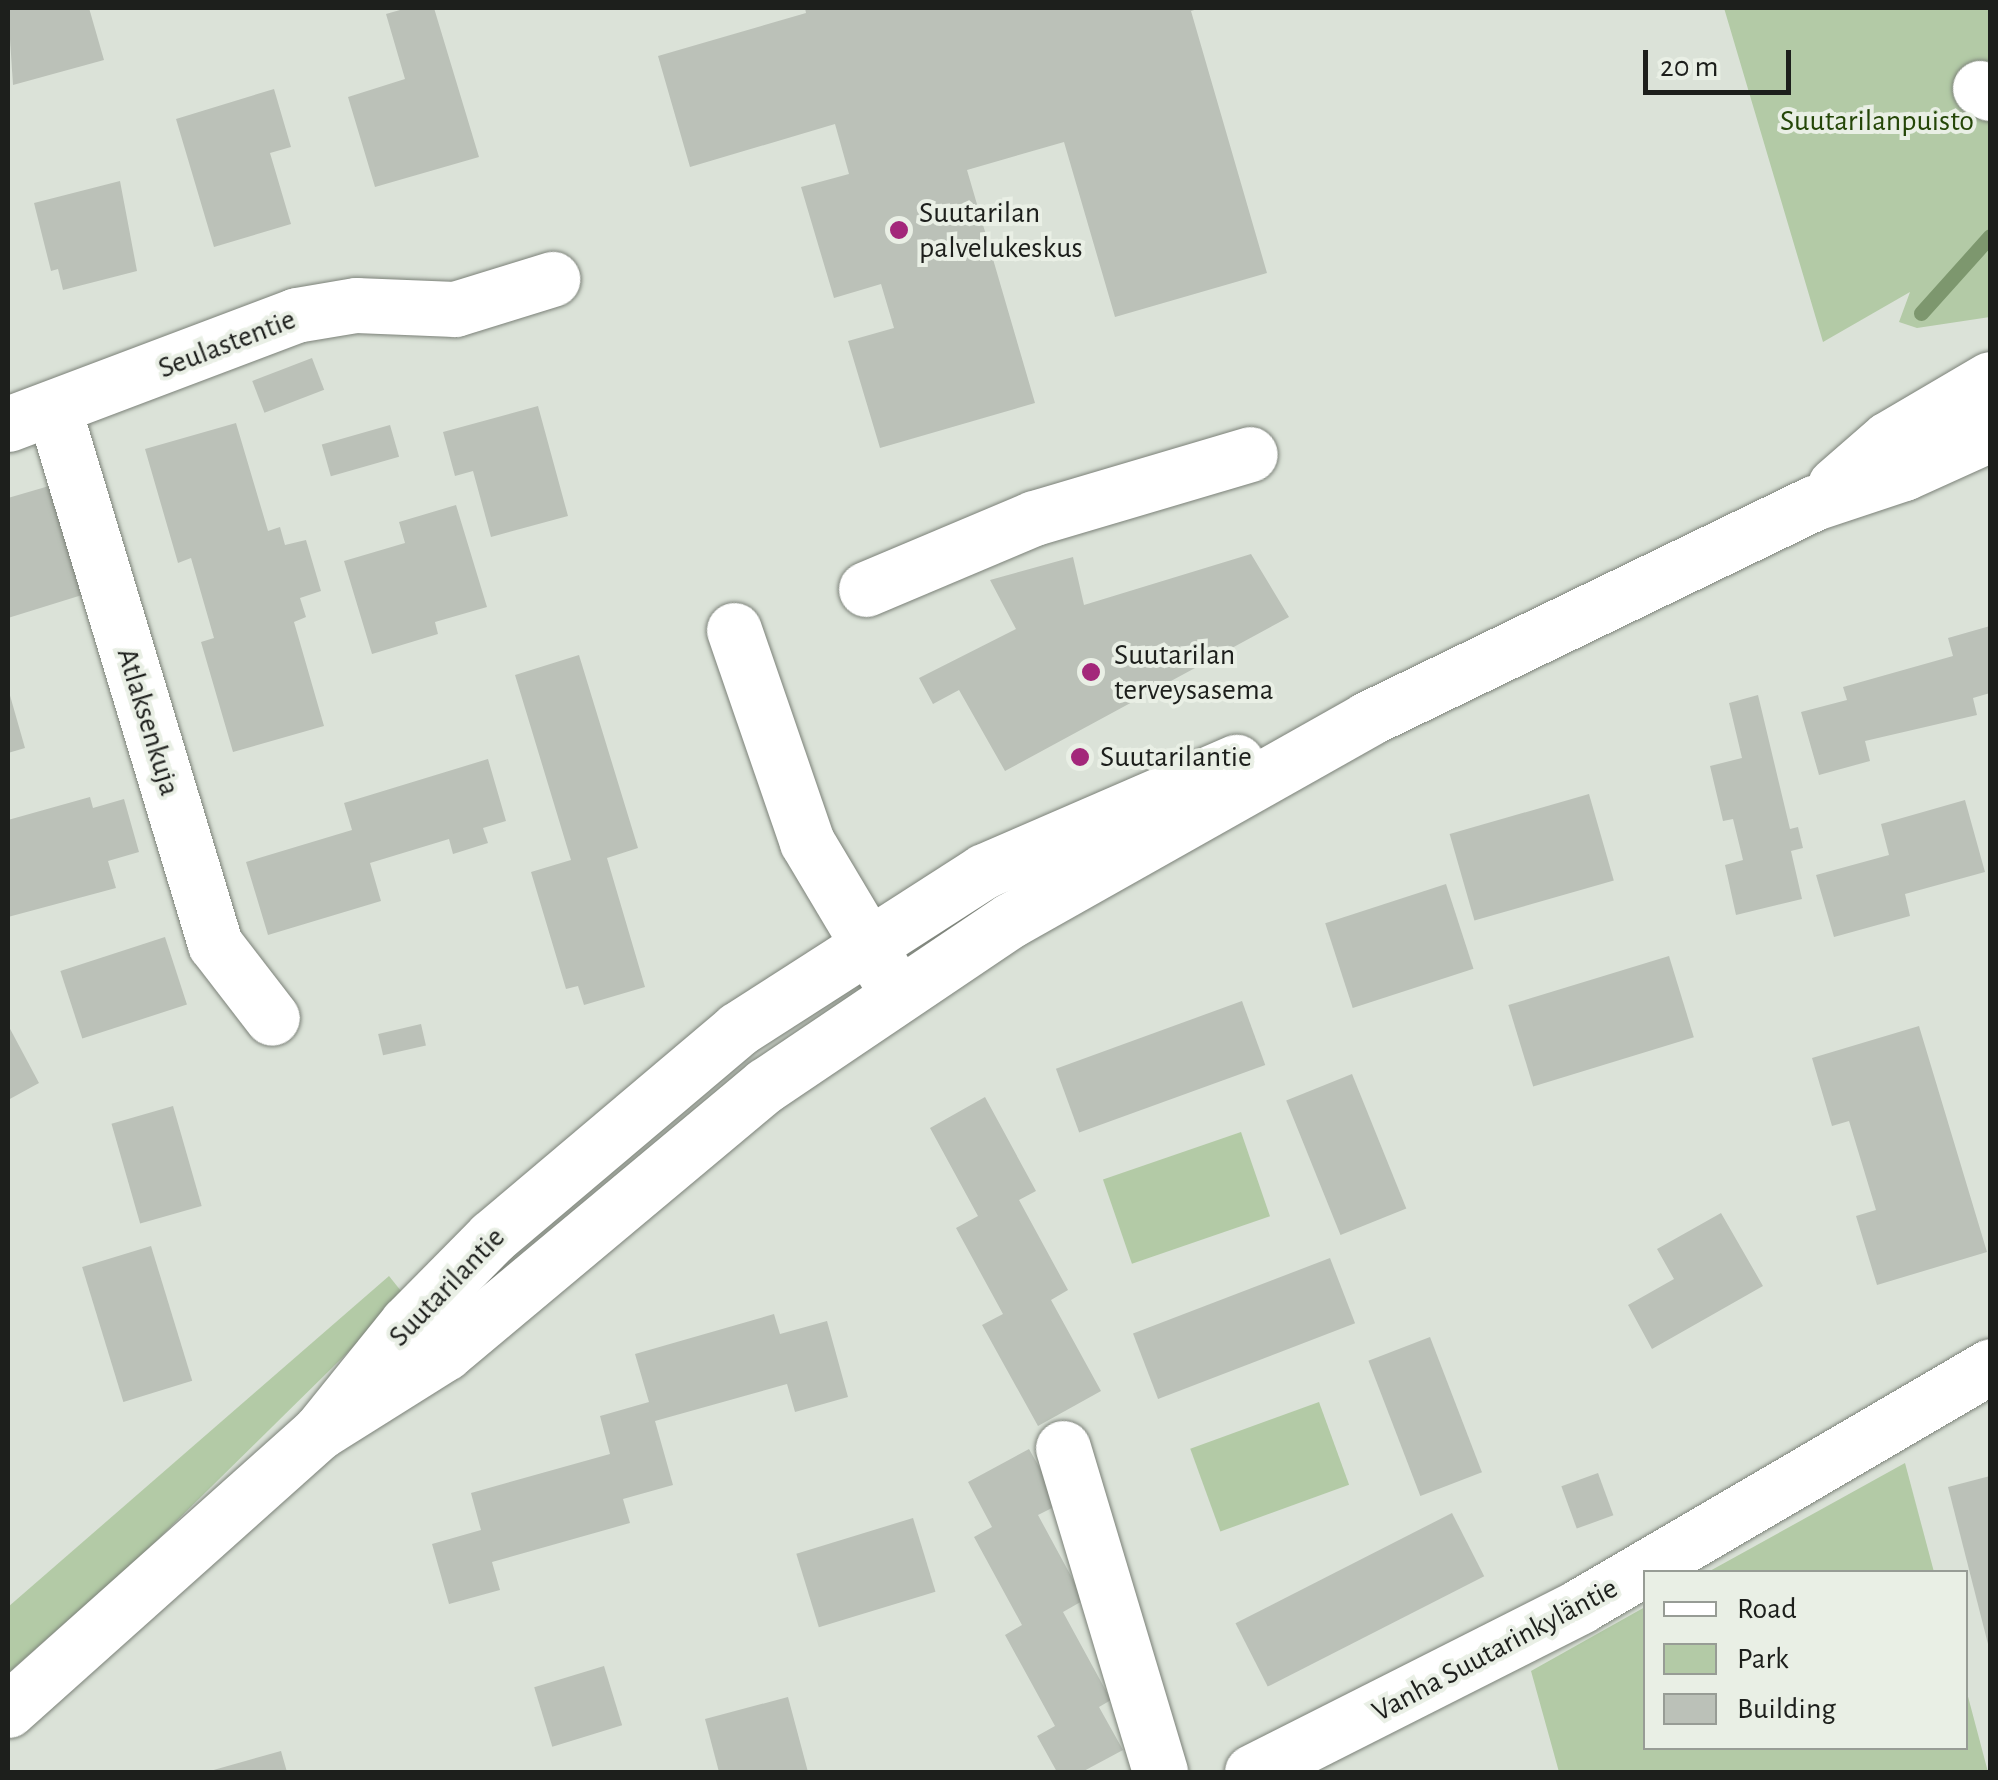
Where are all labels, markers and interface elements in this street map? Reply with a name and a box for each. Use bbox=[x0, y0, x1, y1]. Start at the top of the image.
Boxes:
scale bar bbox=[1648, 30, 1796, 92]
text: 20 m bbox=[1660, 52, 1718, 82]
park label: Suutarilanpuisto bbox=[1780, 103, 1974, 139]
place label: Suutarilan palvelukeskus bbox=[919, 195, 1083, 266]
marker: Suutarilan palvelukeskus bbox=[888, 219, 910, 241]
street label: Seulastentie bbox=[153, 301, 301, 387]
place label: Suutarilan terveysasema bbox=[1114, 637, 1274, 708]
street label: Atlaksenkuja bbox=[108, 644, 188, 800]
marker: Suutarilan terveysasema bbox=[1078, 659, 1104, 685]
place label: Suutarilantie bbox=[1100, 739, 1252, 775]
marker: Suutarilantie bbox=[1069, 746, 1091, 768]
street label: Suutarilantie bbox=[381, 1220, 513, 1354]
street label: Vanha Suutarinkyläntie bbox=[1366, 1570, 1624, 1730]
legend bbox=[1643, 1570, 1968, 1750]
text: Road bbox=[1737, 1594, 1797, 1624]
text: Park bbox=[1737, 1644, 1789, 1674]
text: Building bbox=[1737, 1694, 1836, 1724]

